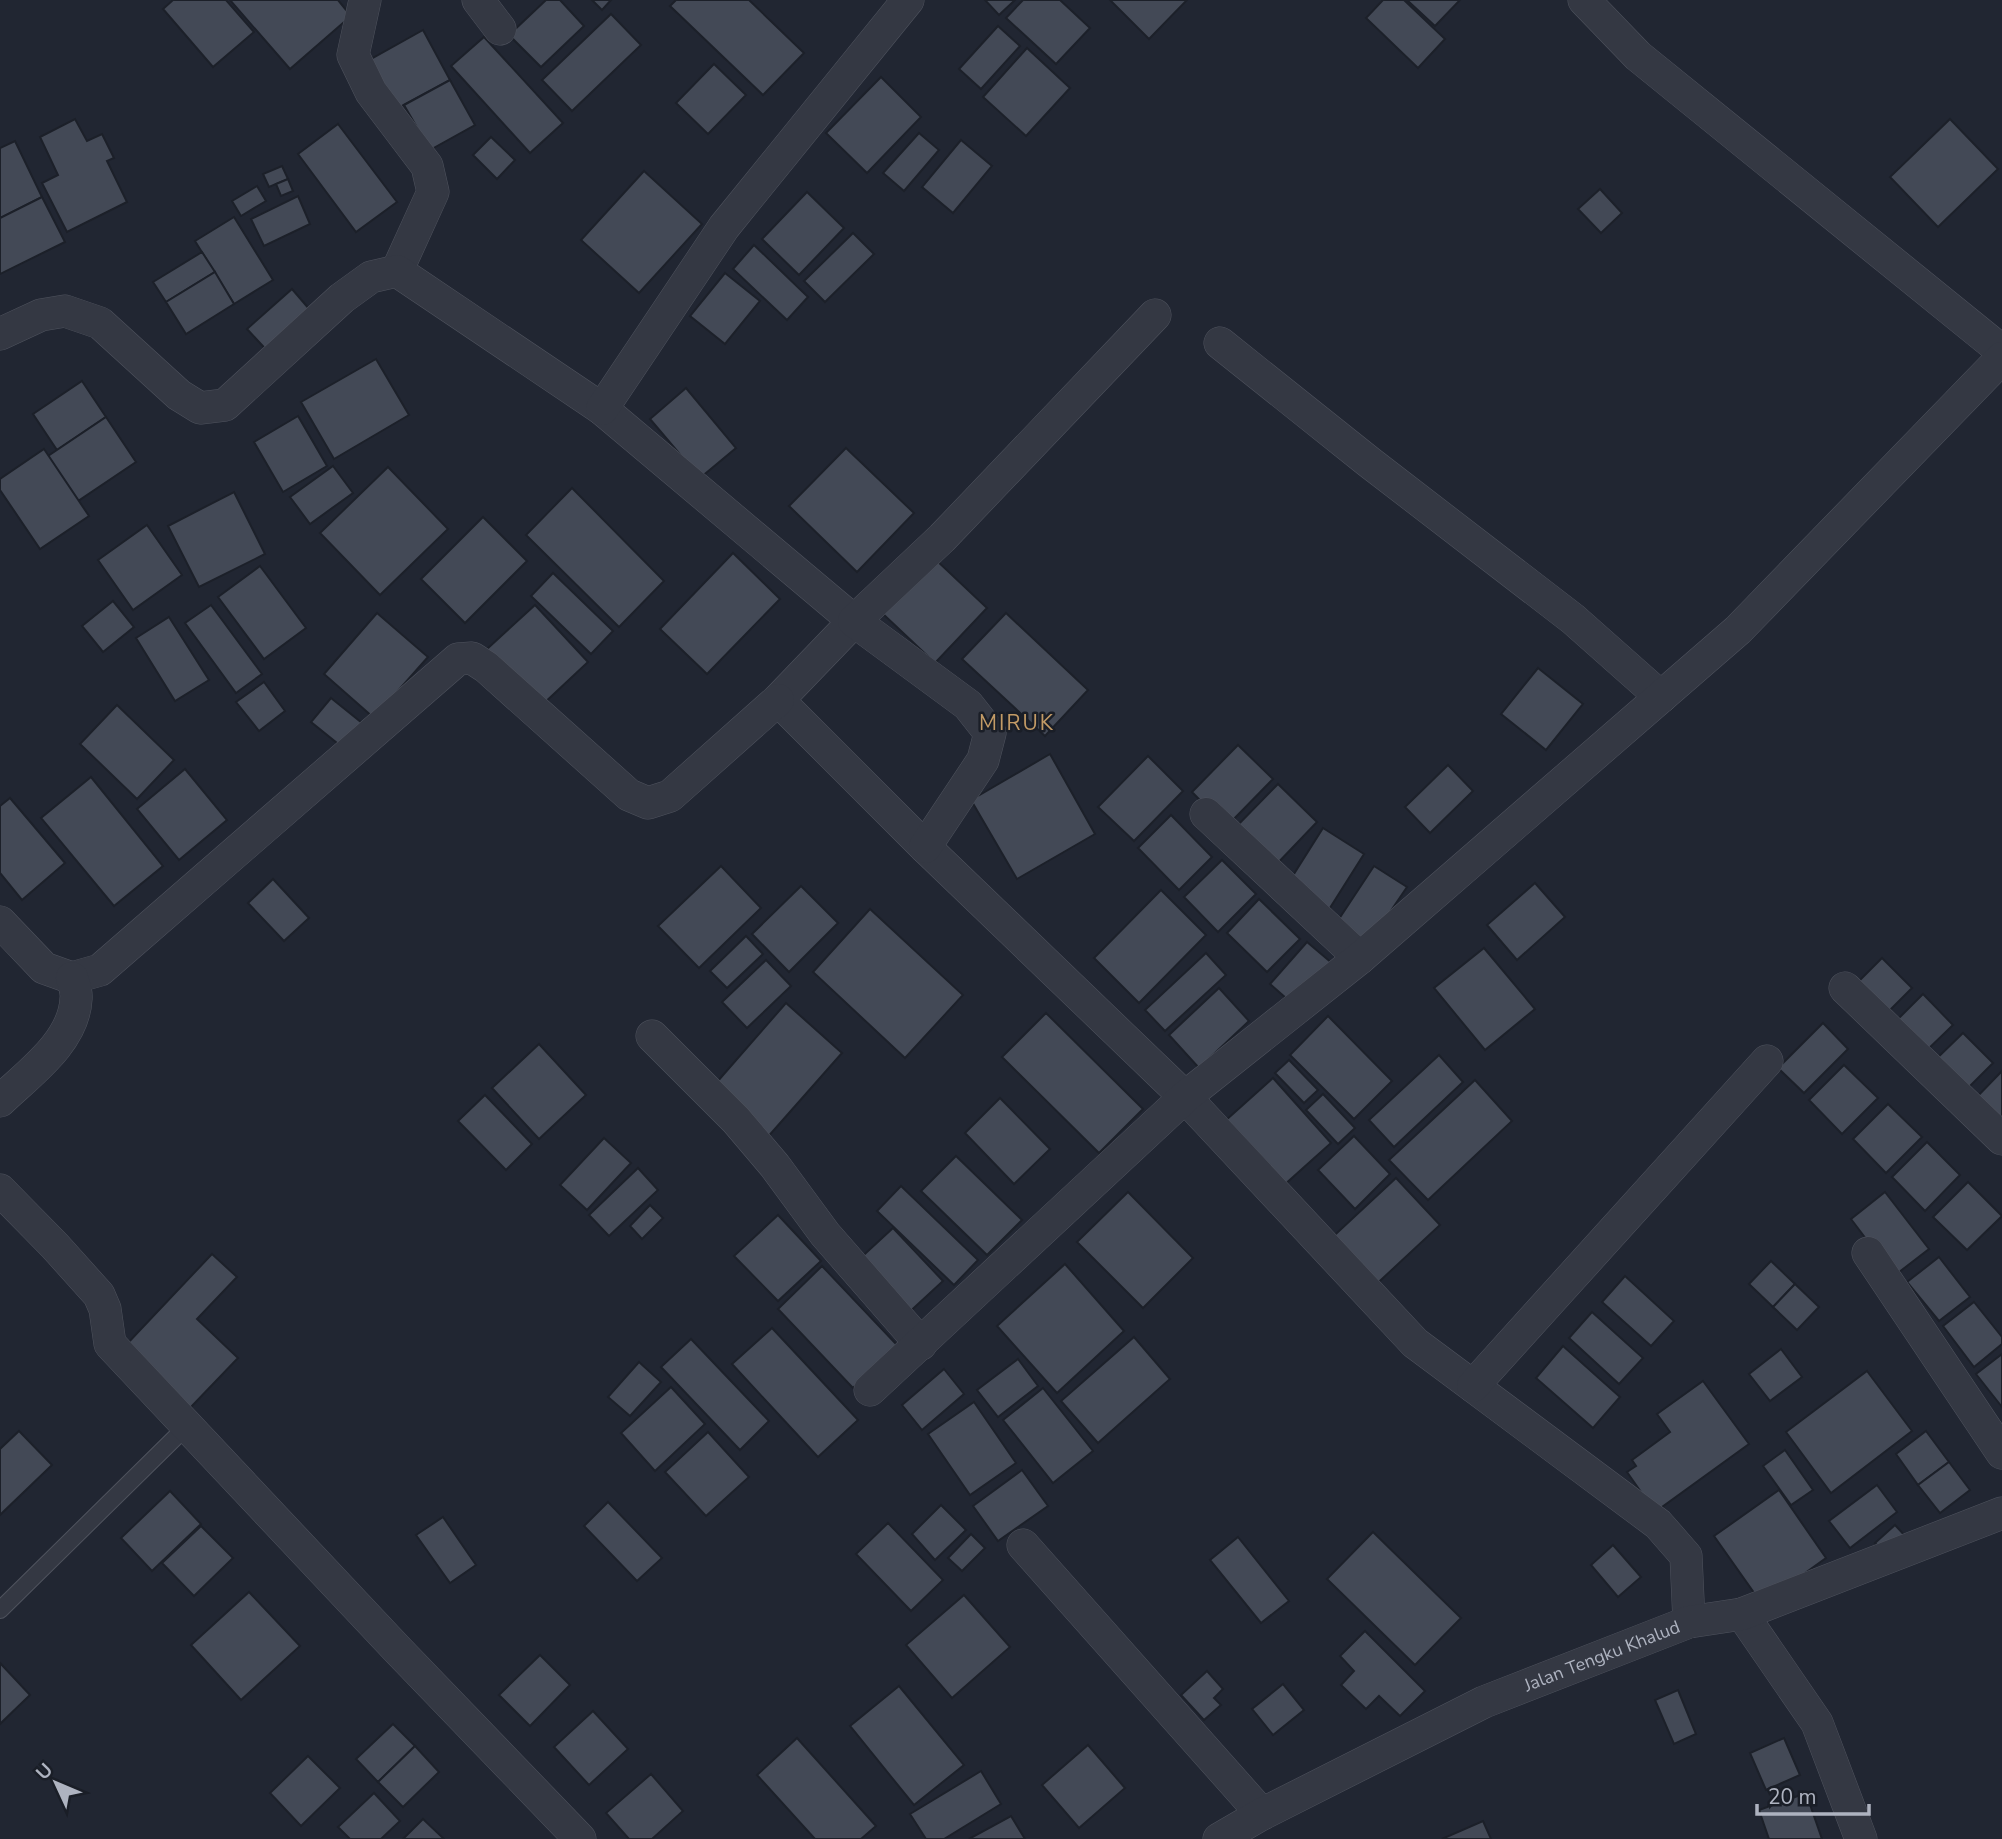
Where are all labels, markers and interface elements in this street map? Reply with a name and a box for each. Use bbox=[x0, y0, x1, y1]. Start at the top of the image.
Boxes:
district label: MIRUK bbox=[979, 709, 1055, 737]
street label: Jalan Tengku Khalud bbox=[1519, 1615, 1683, 1698]
north arrow bbox=[21, 1748, 91, 1818]
text: U bbox=[30, 1758, 59, 1786]
scale bar bbox=[1757, 1772, 1869, 1816]
text: 20 m bbox=[1768, 1783, 1817, 1811]

